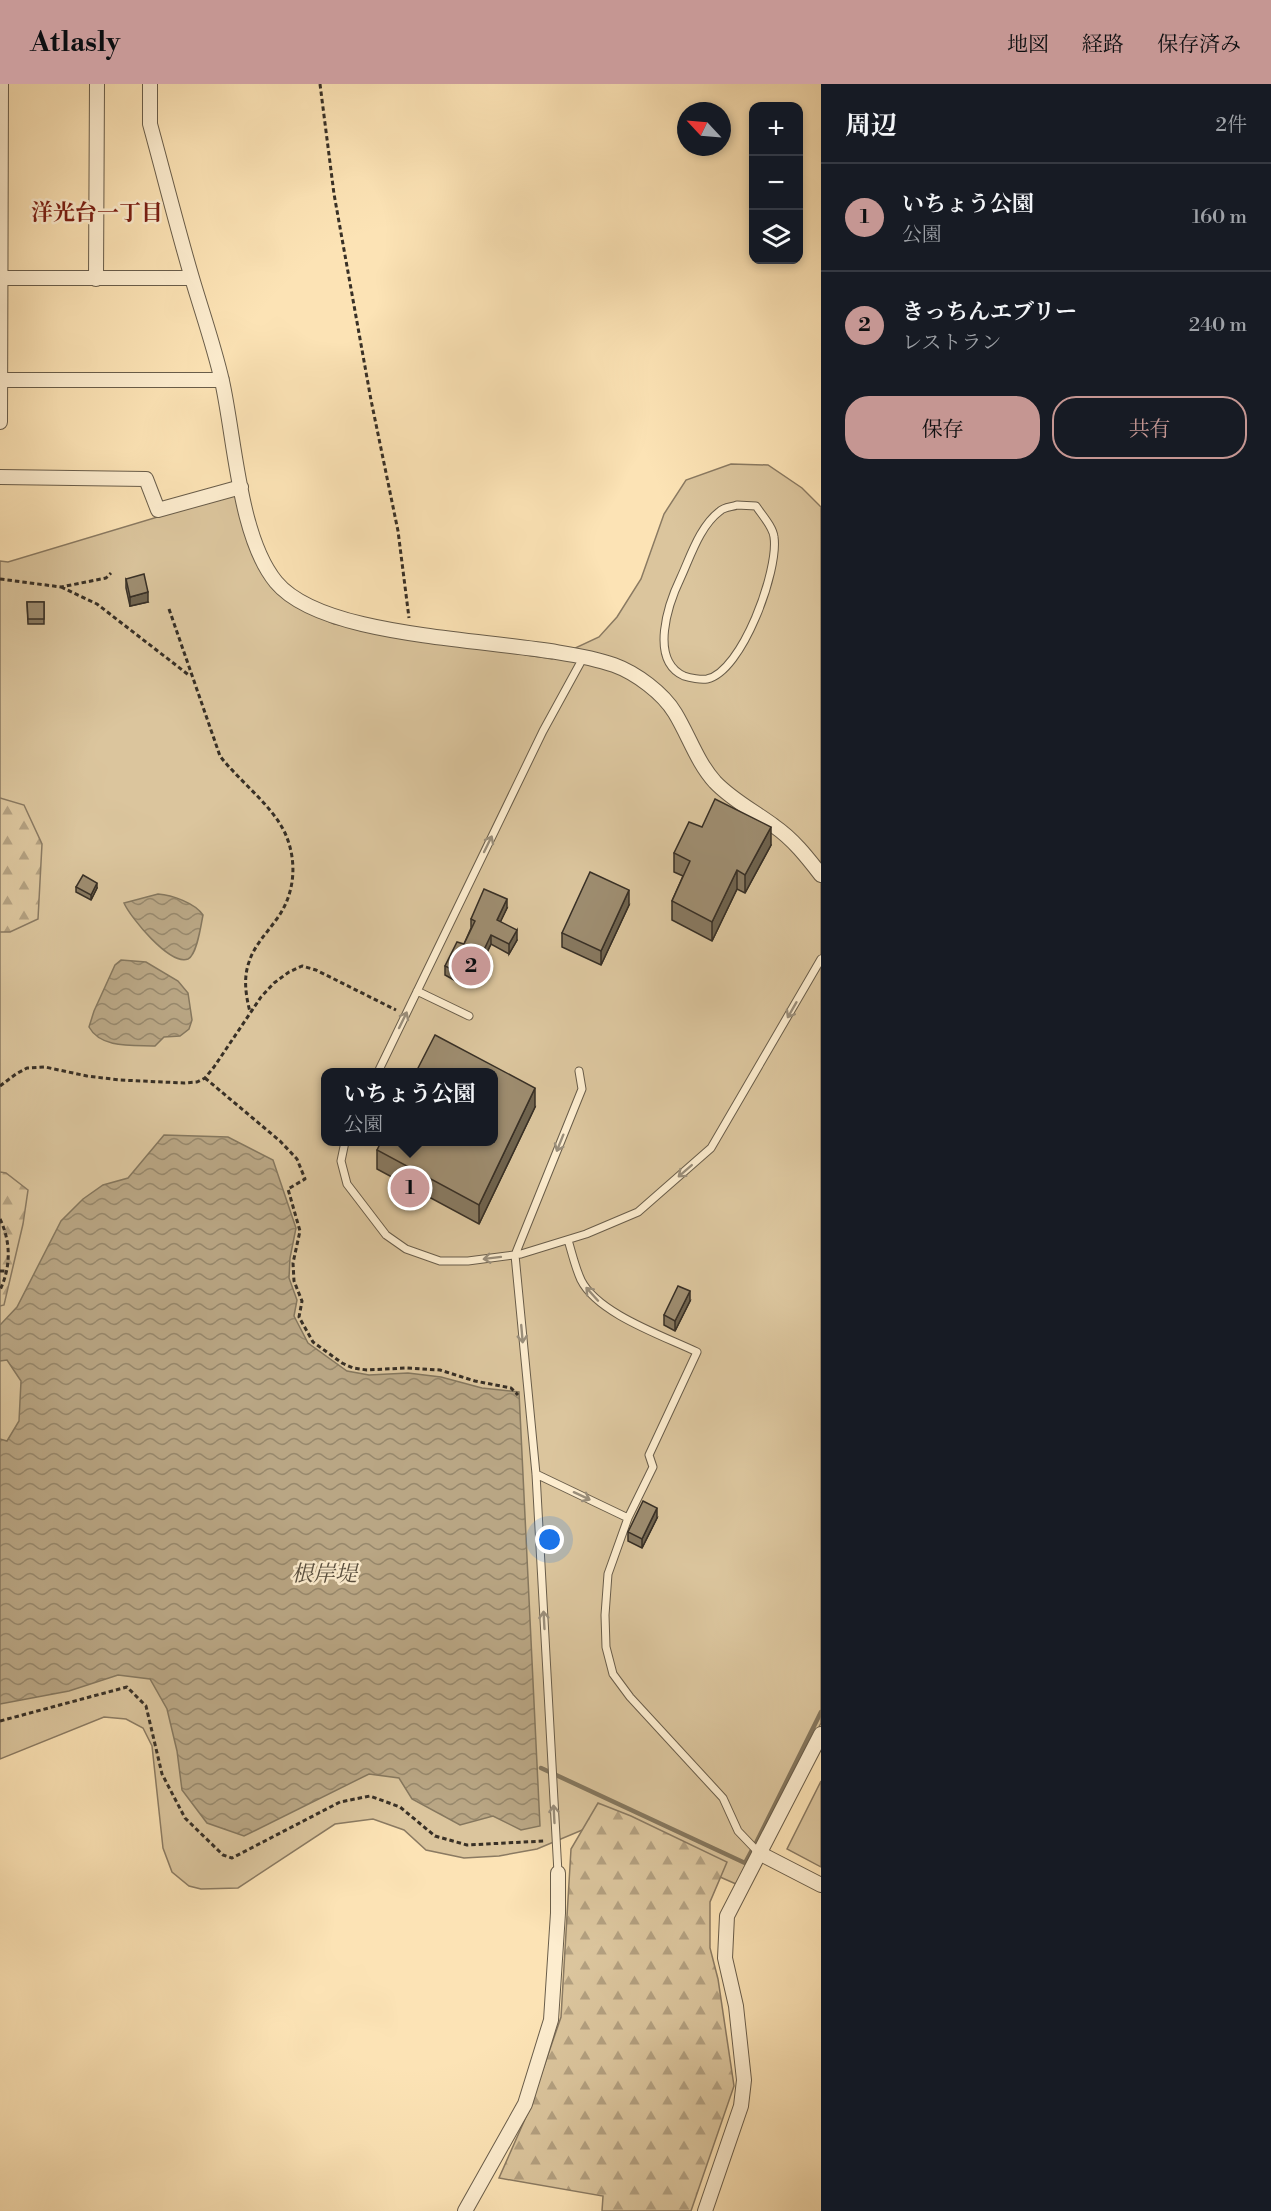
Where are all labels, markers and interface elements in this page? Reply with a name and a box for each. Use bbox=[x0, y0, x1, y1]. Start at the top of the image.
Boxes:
text: Atlasly bbox=[30, 25, 120, 60]
text: 地図 bbox=[1007, 32, 1049, 58]
text: 経路 bbox=[1082, 32, 1124, 58]
text: 保存済み bbox=[1157, 32, 1241, 58]
north arrow bbox=[677, 102, 731, 156]
map controls bbox=[749, 102, 803, 264]
button: + bbox=[749, 102, 803, 156]
text: 周辺 bbox=[845, 110, 897, 142]
text: 2件 bbox=[1216, 113, 1247, 138]
button: − bbox=[749, 156, 803, 210]
text: いちょう公園 bbox=[902, 191, 1034, 218]
district label: 洋光台一丁目 bbox=[31, 200, 163, 227]
text: 1 bbox=[860, 205, 869, 230]
text: 160 m bbox=[1192, 205, 1247, 230]
button: layers bbox=[749, 210, 803, 264]
text: 公園 bbox=[902, 223, 942, 248]
text: きっちんエブリー bbox=[902, 299, 1077, 326]
text: 2 bbox=[858, 313, 871, 338]
text: 240 m bbox=[1189, 313, 1247, 338]
text: レストラン bbox=[902, 331, 1001, 356]
button: 保存 bbox=[845, 396, 1040, 459]
button: 共有 bbox=[1052, 396, 1247, 459]
one-way arrow bbox=[483, 836, 495, 854]
pin: 2 bbox=[452, 944, 490, 988]
one-way arrow bbox=[785, 1001, 797, 1018]
one-way arrow bbox=[398, 1011, 410, 1029]
popup bbox=[321, 1068, 498, 1146]
text: いちょう公園 bbox=[343, 1081, 476, 1108]
text: 公園 bbox=[343, 1113, 383, 1138]
one-way arrow bbox=[554, 1134, 565, 1152]
one-way arrow bbox=[678, 1164, 693, 1178]
pin: 1 bbox=[390, 1166, 430, 1210]
one-way arrow bbox=[482, 1253, 502, 1264]
one-way arrow bbox=[585, 1287, 599, 1302]
one-way arrow bbox=[517, 1324, 528, 1344]
one-way arrow bbox=[573, 1491, 591, 1503]
your location bbox=[535, 1525, 564, 1554]
water label: 根岸堤 bbox=[291, 1561, 360, 1588]
one-way arrow bbox=[538, 1610, 549, 1630]
one-way arrow bbox=[549, 1805, 560, 1825]

